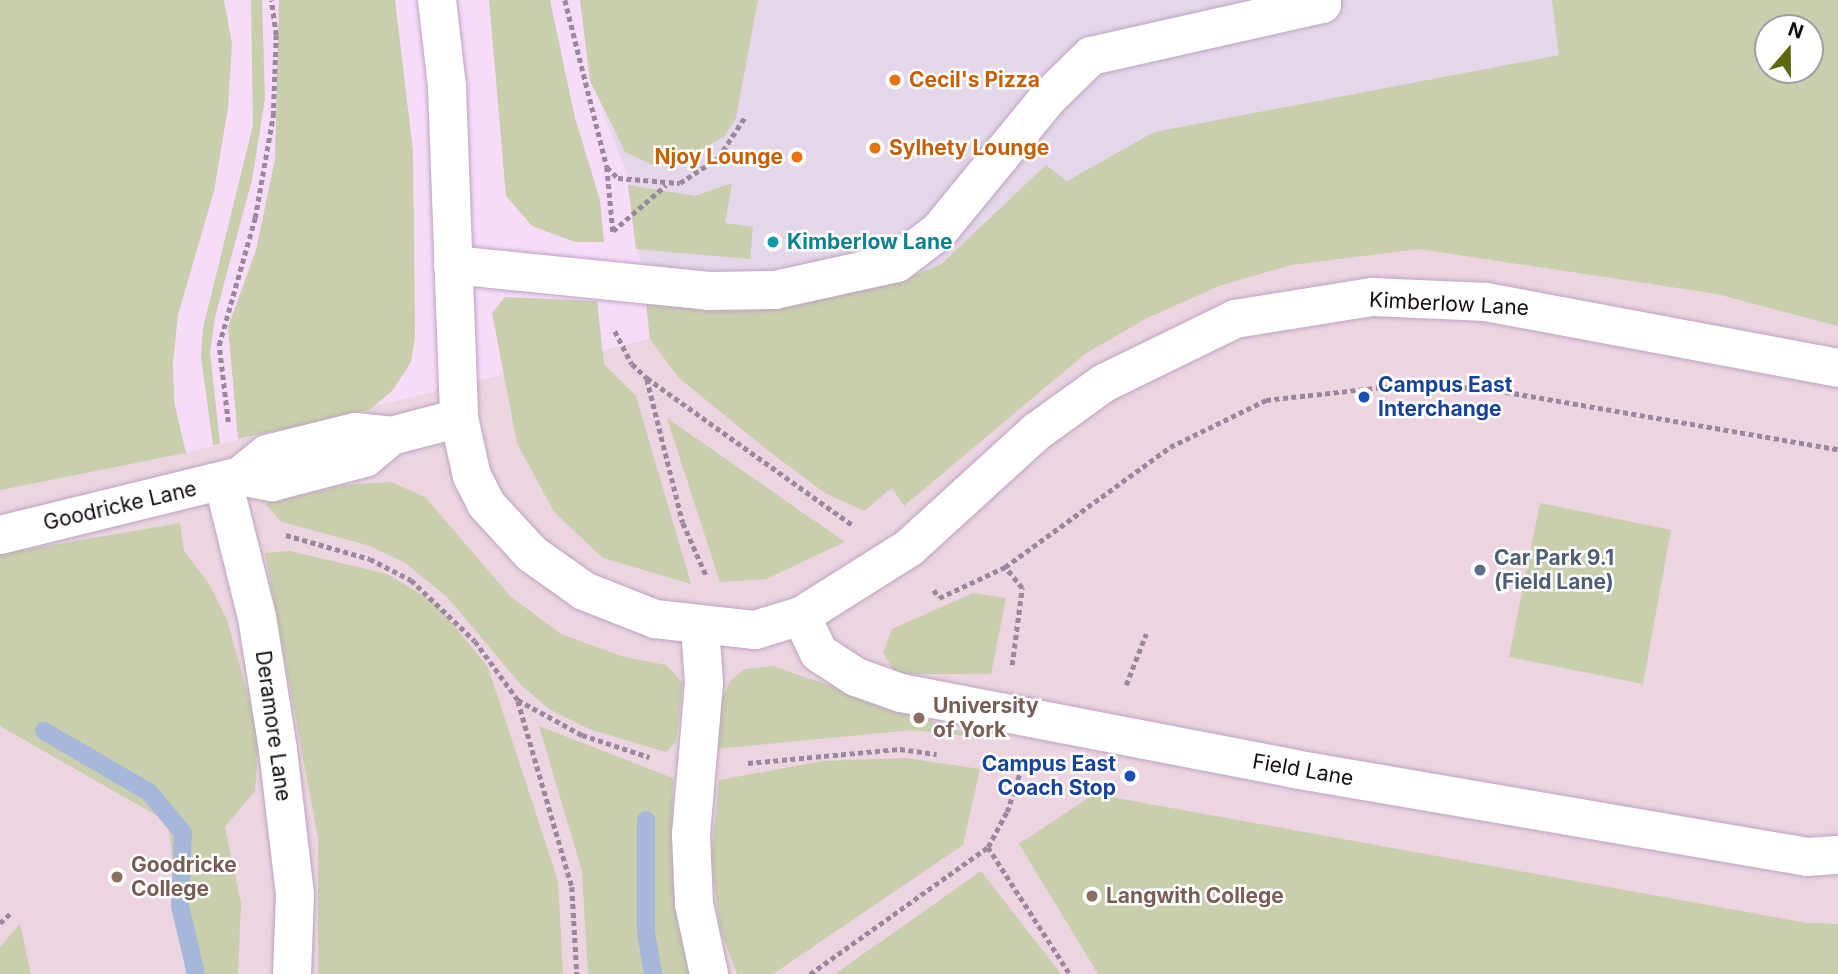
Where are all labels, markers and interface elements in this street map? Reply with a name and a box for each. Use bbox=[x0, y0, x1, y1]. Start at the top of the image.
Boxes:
north arrow bbox=[1754, 14, 1824, 84]
text: N bbox=[1785, 17, 1806, 44]
place label: Cecil's Pizza bbox=[909, 67, 1040, 93]
marker: Cecil's Pizza bbox=[887, 72, 903, 88]
place label: Sylhety Lounge bbox=[889, 135, 1049, 161]
marker: Sylhety Lounge bbox=[867, 140, 883, 156]
place label: Njoy Lounge bbox=[655, 144, 783, 170]
marker: Njoy Lounge bbox=[789, 149, 805, 165]
place label: Kimberlow Lane bbox=[787, 229, 952, 255]
marker: Kimberlow Lane bbox=[765, 234, 781, 250]
street label: Kimberlow Lane bbox=[1368, 287, 1530, 321]
place label: Campus East Interchange bbox=[1378, 372, 1512, 422]
marker: Campus East Interchange bbox=[1356, 389, 1372, 405]
street label: Goodricke Lane bbox=[41, 476, 199, 536]
place label: Car Park 9.1 (Field Lane) bbox=[1494, 545, 1614, 595]
marker: Car Park 9.1 (Field Lane) bbox=[1472, 562, 1488, 578]
street label: Deramore Lane bbox=[250, 649, 296, 803]
place label: University of York bbox=[933, 693, 1039, 743]
marker: University of York bbox=[911, 710, 927, 726]
street label: Field Lane bbox=[1251, 749, 1355, 791]
place label: Campus East Coach Stop bbox=[982, 751, 1116, 801]
marker: Campus East Coach Stop bbox=[1122, 768, 1138, 784]
place label: Goodricke College bbox=[131, 852, 237, 902]
marker: Goodricke College bbox=[109, 869, 125, 885]
place label: Langwith College bbox=[1106, 883, 1284, 909]
marker: Langwith College bbox=[1084, 888, 1100, 904]

